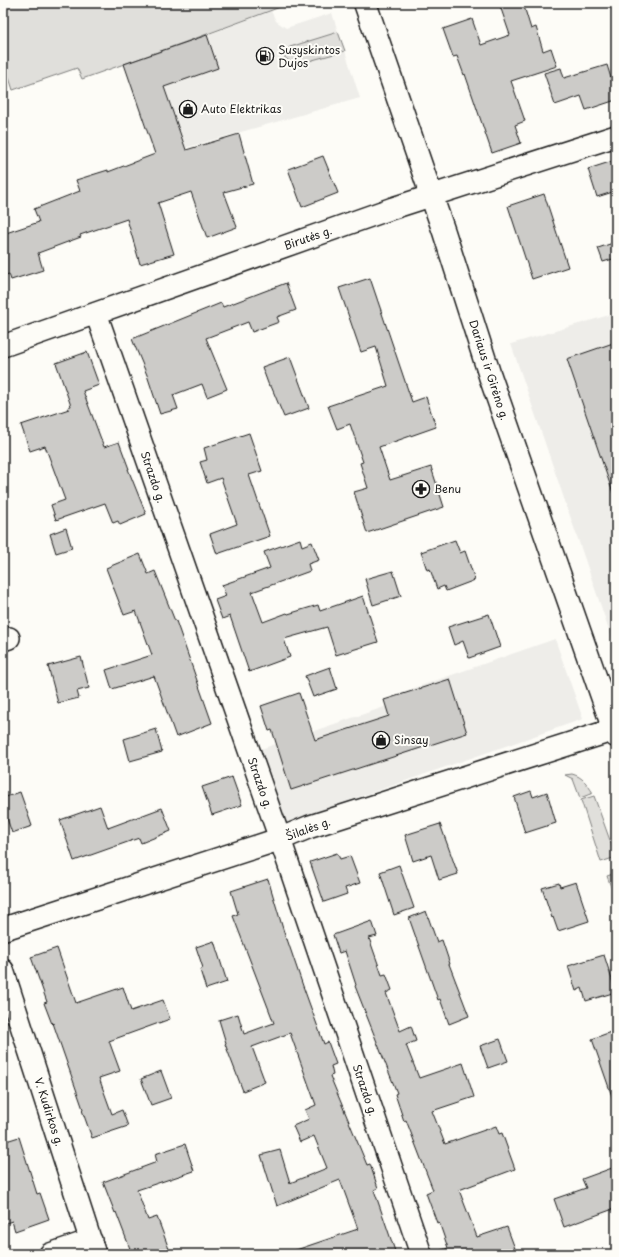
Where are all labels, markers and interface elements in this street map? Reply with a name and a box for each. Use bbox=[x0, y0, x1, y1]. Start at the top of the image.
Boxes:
place label: Susyskintos Dujos bbox=[278, 41, 340, 71]
fuel station icon: Susyskintos Dujos bbox=[255, 46, 275, 66]
shop icon: Auto Elektrikas bbox=[178, 99, 198, 119]
place label: Auto Elektrikas bbox=[201, 100, 282, 117]
street label: Birutės g. bbox=[282, 221, 334, 254]
street label: Dariaus ir Girėno g. bbox=[465, 317, 514, 422]
street label: Strazdo g. bbox=[137, 449, 170, 505]
pharmacy icon: Benu bbox=[411, 479, 431, 499]
place label: Benu bbox=[434, 480, 461, 497]
shop icon: Sinsay bbox=[371, 730, 391, 750]
place label: Sinsay bbox=[394, 731, 429, 748]
street label: Strazdo g. bbox=[244, 755, 277, 811]
street label: Šilalės g. bbox=[283, 813, 333, 845]
street label: Strazdo g. bbox=[349, 1062, 382, 1118]
street label: V. Kudirkos g. bbox=[30, 1075, 69, 1148]

